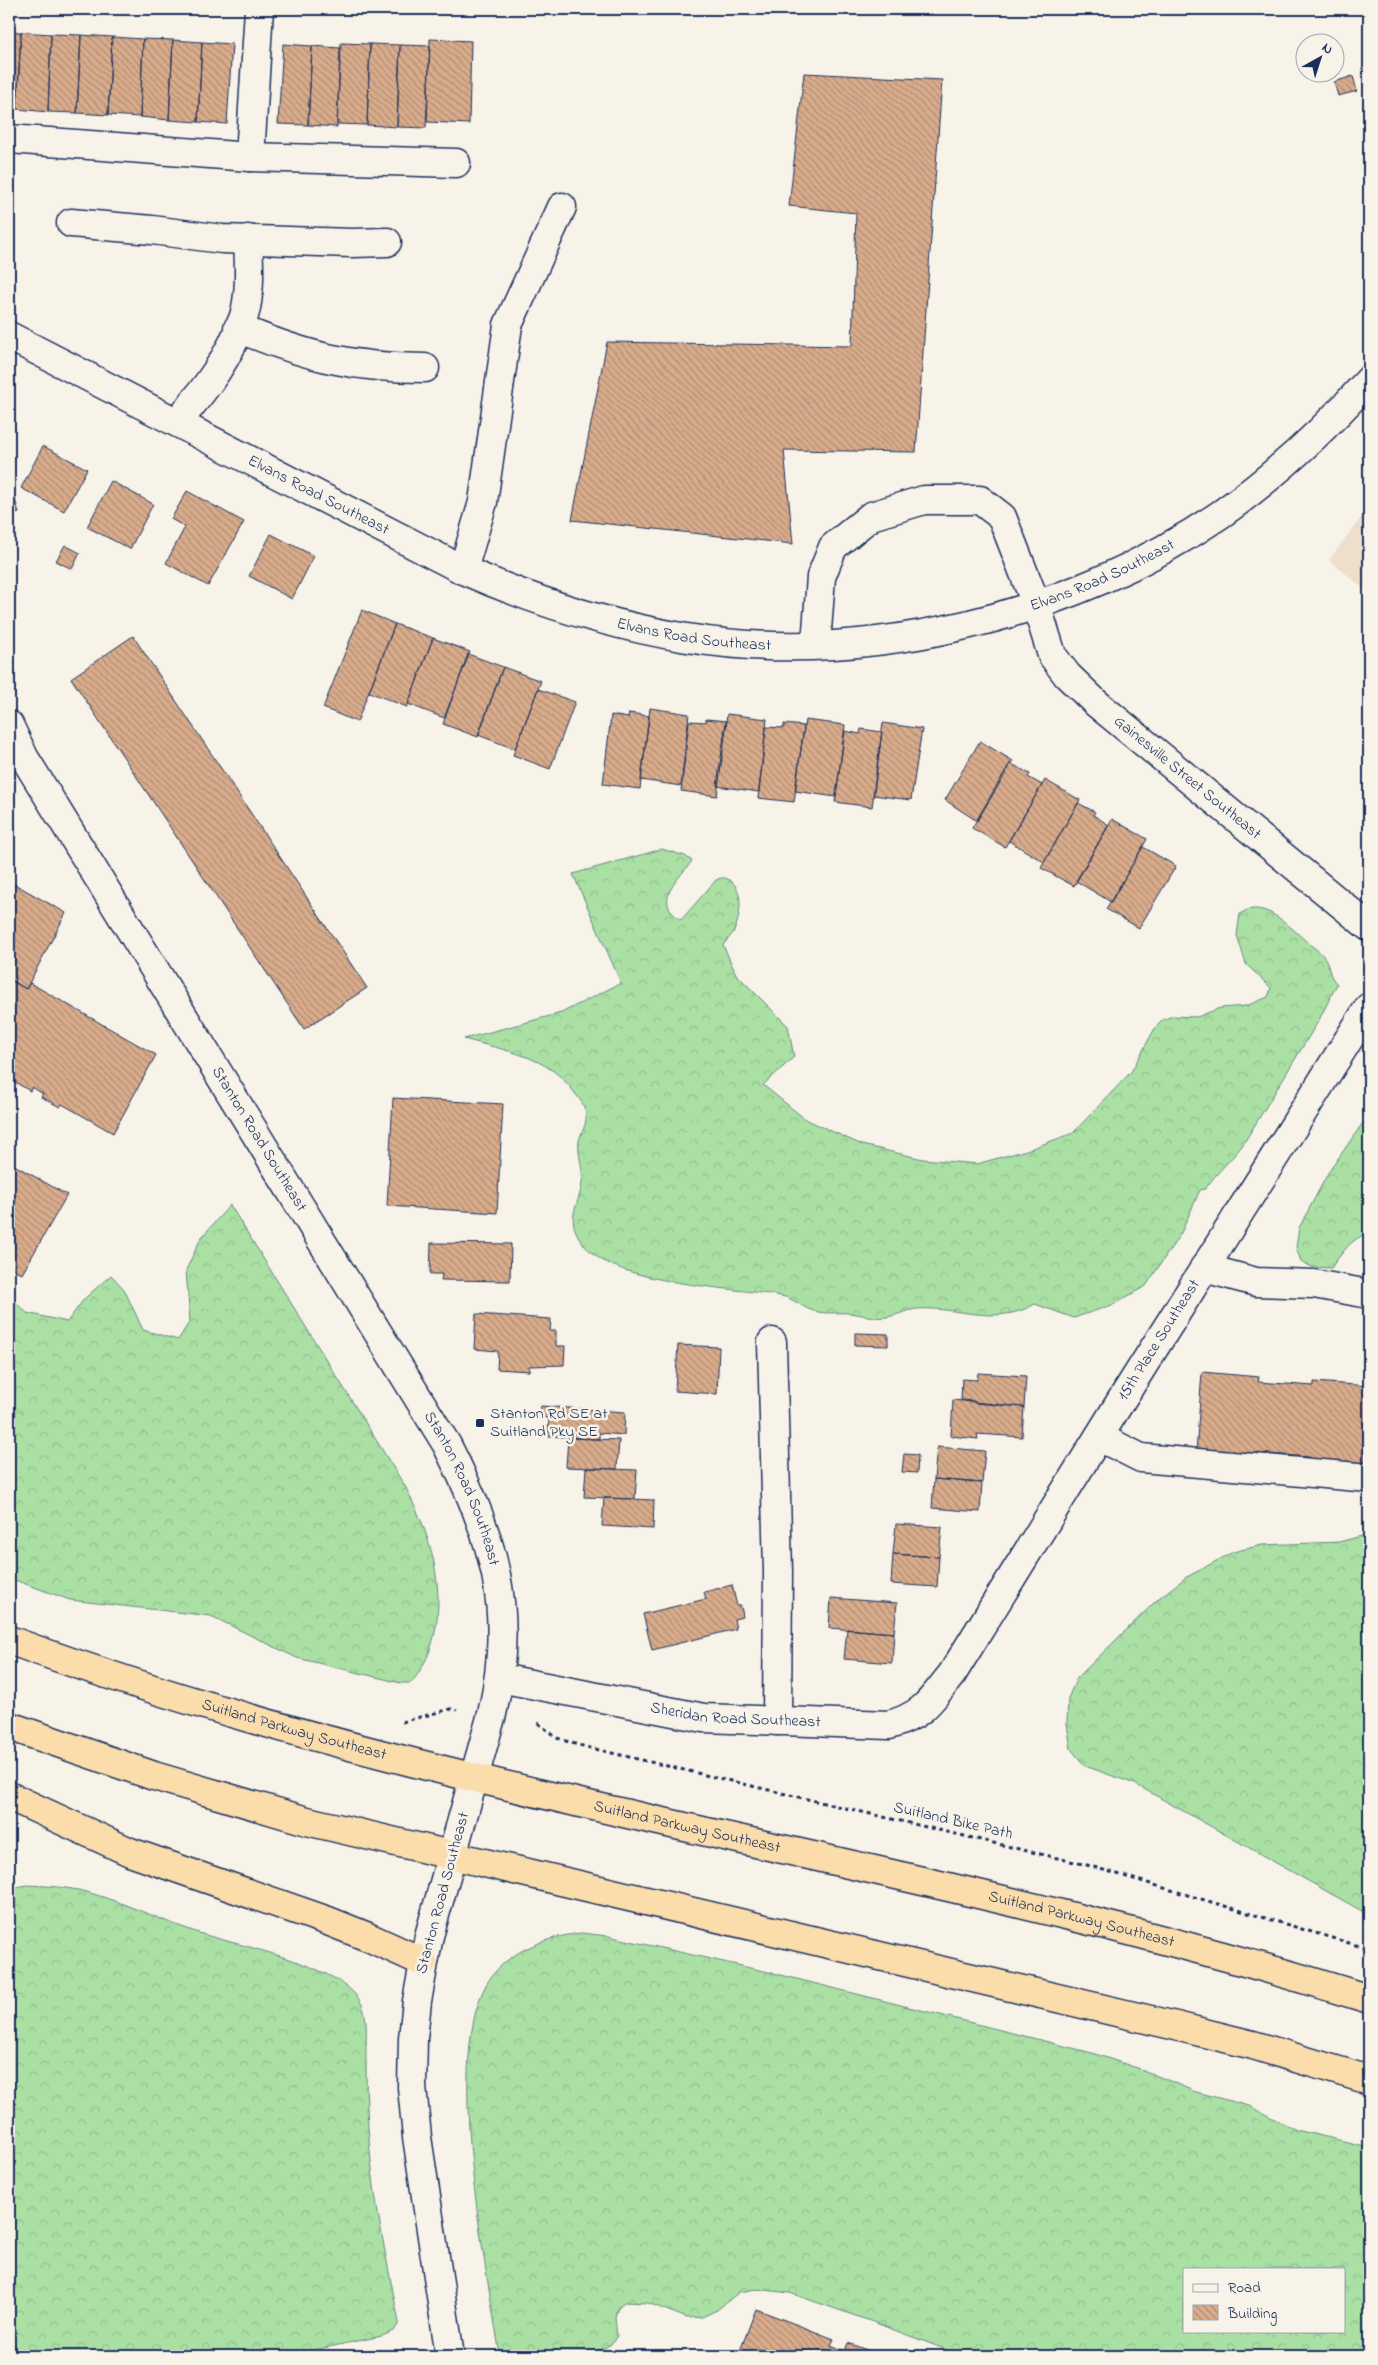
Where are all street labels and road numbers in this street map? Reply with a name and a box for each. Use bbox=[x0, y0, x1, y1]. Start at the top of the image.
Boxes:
street label: Elvans Road Southeast bbox=[243, 449, 394, 542]
street label: Elvans Road Southeast bbox=[1027, 533, 1180, 618]
street label: Elvans Road Southeast bbox=[614, 612, 772, 658]
street label: Gainesville Street Southeast bbox=[1108, 710, 1267, 846]
street label: Stanton Road Southeast bbox=[205, 1062, 313, 1217]
street label: 15th Place Southeast bbox=[1112, 1274, 1207, 1405]
street label: Stanton Road Southeast bbox=[417, 1407, 506, 1569]
street label: Suitland Parkway Southeast bbox=[199, 1693, 390, 1767]
street label: Sheridan Road Southeast bbox=[648, 1696, 822, 1734]
street label: Suitland Parkway Southeast bbox=[591, 1795, 783, 1860]
street label: Suitland Bike Path bbox=[891, 1796, 1015, 1846]
street label: Stanton Road Southeast bbox=[410, 1809, 476, 1977]
street label: Suitland Parkway Southeast bbox=[986, 1885, 1178, 1955]

